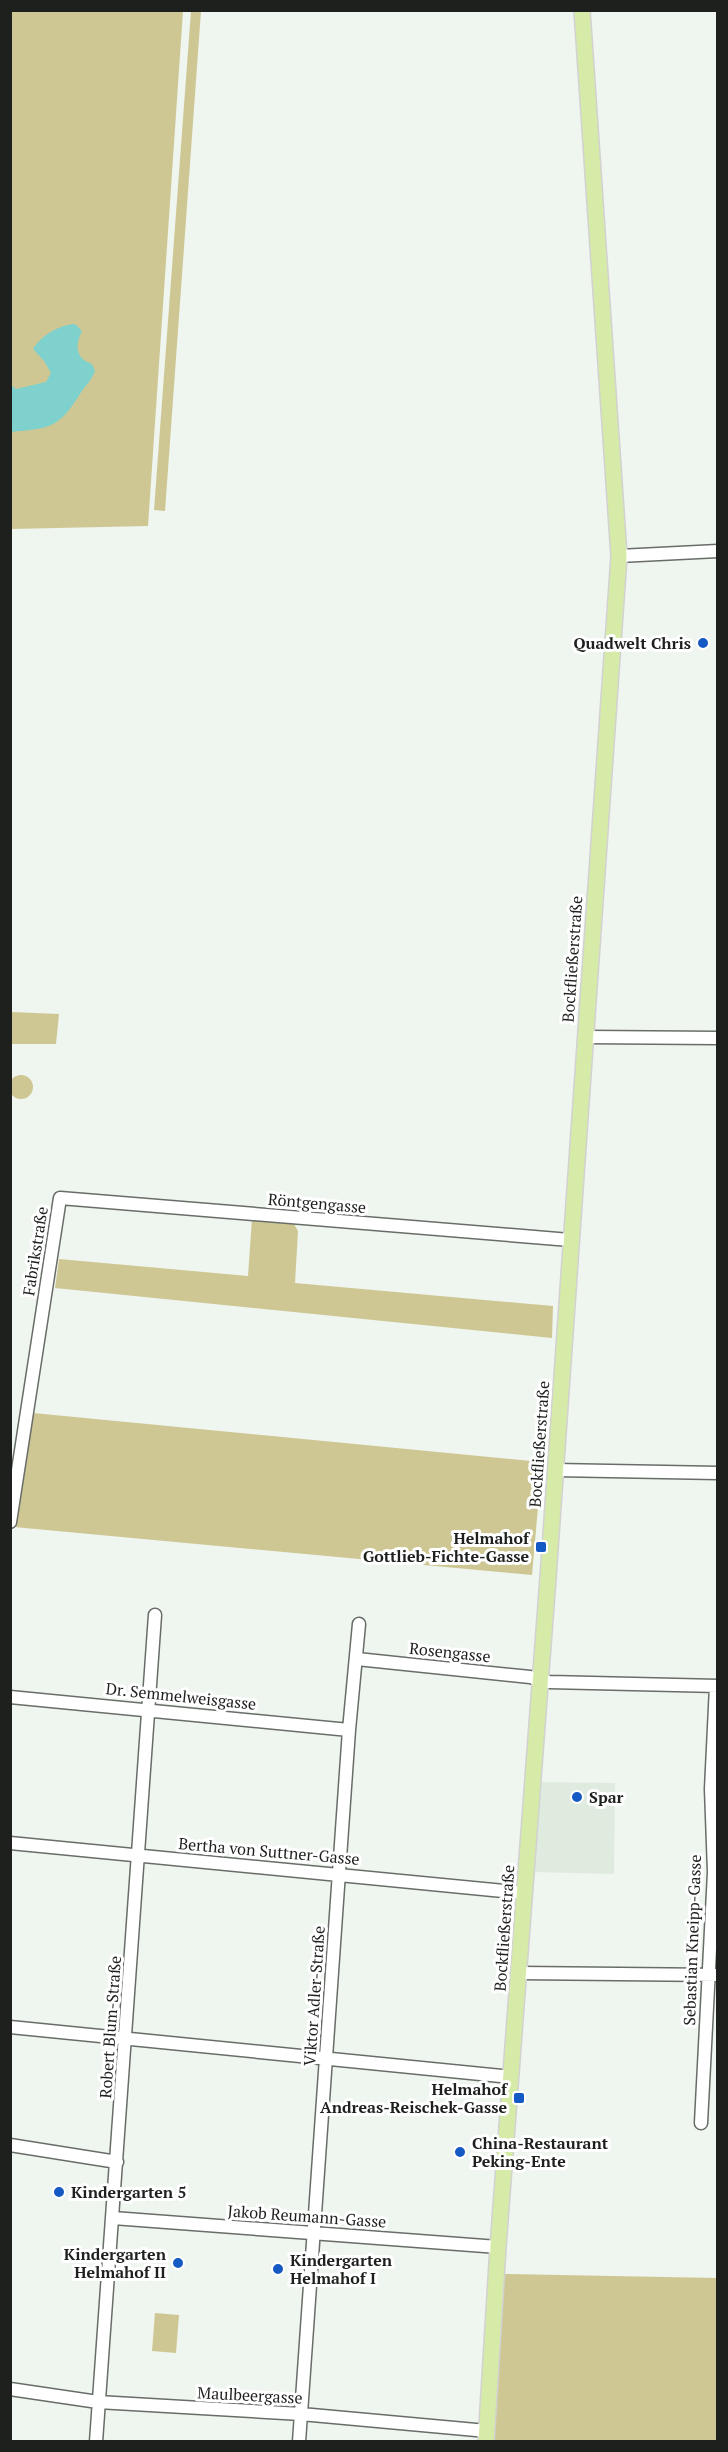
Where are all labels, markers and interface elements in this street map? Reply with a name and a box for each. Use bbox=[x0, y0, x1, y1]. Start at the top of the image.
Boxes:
place label: Quadwelt Chris bbox=[573, 632, 691, 654]
marker: Quadwelt Chris bbox=[696, 636, 710, 650]
street label: Bockfließerstraße bbox=[557, 895, 587, 1023]
street label: Röntgengasse bbox=[267, 1188, 367, 1218]
street label: Fabrikstraße bbox=[17, 1205, 53, 1297]
street label: Bockfließerstraße bbox=[524, 1380, 554, 1508]
place label: Helmahof Gottlieb-Fichte-Gasse bbox=[363, 1527, 531, 1567]
marker: Helmahof Gottlieb-Fichte-Gasse bbox=[534, 1540, 548, 1554]
street label: Rosengasse bbox=[408, 1637, 492, 1667]
street label: Dr. Semmelweisgasse bbox=[105, 1677, 257, 1715]
place label: Spar bbox=[589, 1786, 624, 1808]
marker: Spar bbox=[570, 1790, 584, 1804]
street label: Bertha von Suttner-Gasse bbox=[177, 1832, 361, 1870]
street label: Sebastian Kneipp-Gasse bbox=[678, 1854, 706, 2026]
street label: Bockfließerstraße bbox=[489, 1864, 519, 1992]
street label: Viktor Adler-Straße bbox=[298, 1925, 330, 2067]
street label: Robert Blum-Straße bbox=[94, 1955, 126, 2099]
place label: Helmahof Andreas-Reischek-Gasse bbox=[320, 2078, 509, 2118]
marker: Helmahof Andreas-Reischek-Gasse bbox=[512, 2091, 526, 2105]
place label: China-Restaurant Peking-Ente bbox=[472, 2132, 609, 2172]
marker: China-Restaurant Peking-Ente bbox=[453, 2145, 467, 2159]
place label: Kindergarten 5 bbox=[71, 2181, 187, 2203]
marker: Kindergarten 5 bbox=[52, 2185, 66, 2199]
street label: Jakob Reumann-Gasse bbox=[227, 2199, 387, 2233]
place label: Kindergarten Helmahof II bbox=[64, 2243, 167, 2283]
place label: Kindergarten Helmahof I bbox=[290, 2249, 393, 2289]
marker: Kindergarten Helmahof II bbox=[171, 2256, 185, 2270]
marker: Kindergarten Helmahof I bbox=[271, 2262, 285, 2276]
street label: Maulbeergasse bbox=[197, 2381, 303, 2409]

